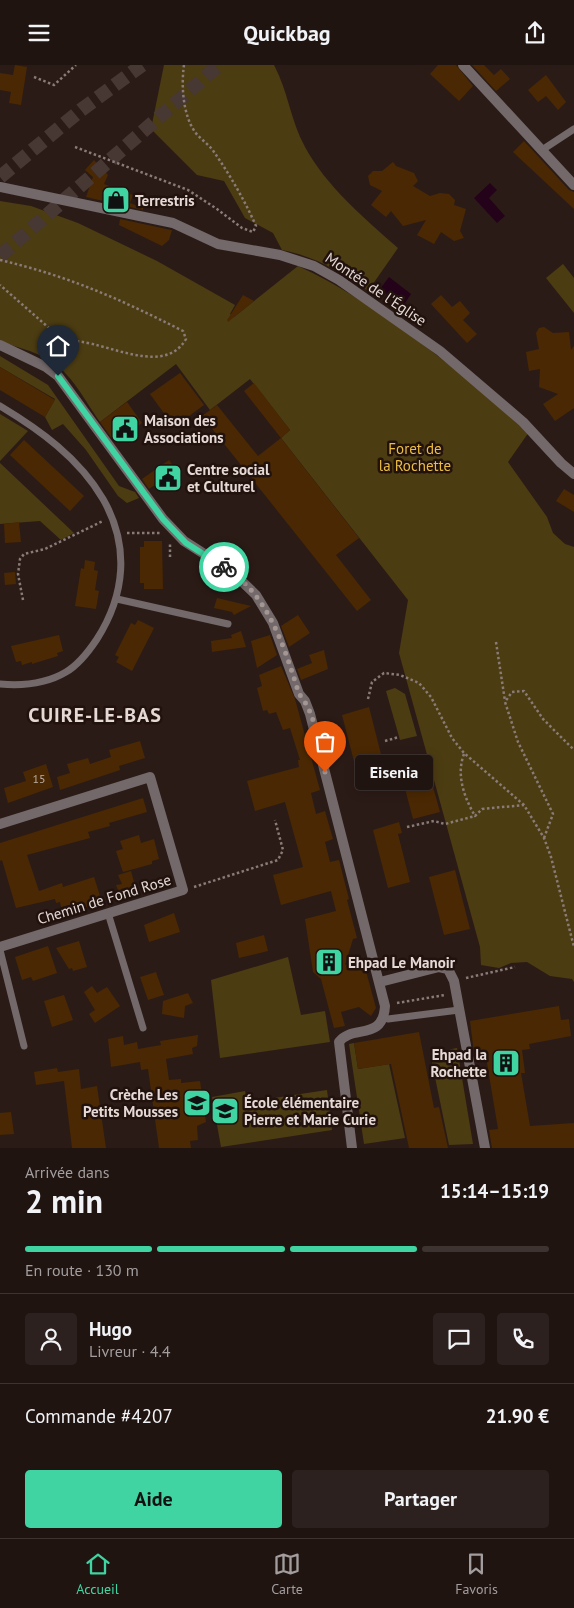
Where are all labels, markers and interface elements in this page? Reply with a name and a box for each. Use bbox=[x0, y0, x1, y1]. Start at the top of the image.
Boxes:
icon: menu bbox=[25, 19, 53, 47]
text: Quickbag bbox=[243, 19, 331, 47]
icon: share bbox=[521, 19, 549, 47]
shop icon: Terrestris bbox=[101, 185, 131, 215]
place label: Terrestris bbox=[135, 191, 195, 210]
street label: Montée de l'Église bbox=[322, 248, 430, 330]
pin bbox=[37, 325, 79, 376]
icon: home bbox=[44, 332, 72, 360]
place label: Maison des Associations bbox=[144, 411, 224, 447]
public building icon: Maison des Associations bbox=[110, 414, 140, 444]
park label: Foret de la Rochette bbox=[379, 439, 451, 475]
place label: Centre social et Culturel bbox=[187, 460, 270, 496]
public building icon: Centre social et Culturel bbox=[153, 463, 183, 493]
courier bbox=[199, 542, 249, 592]
icon: bike bbox=[210, 553, 238, 581]
district label: CUIRE-LE-BAS bbox=[28, 702, 162, 728]
pin bbox=[304, 721, 346, 772]
icon: bag bbox=[311, 728, 339, 756]
callout: Eisenia bbox=[355, 755, 432, 789]
text: Eisenia bbox=[370, 762, 418, 782]
house number: 15 bbox=[32, 771, 46, 786]
street label: Chemin de Fond Rose bbox=[35, 870, 173, 928]
building icon: Ehpad Le Manoir bbox=[314, 947, 344, 977]
place label: Ehpad Le Manoir bbox=[348, 953, 456, 972]
place label: Ehpad la Rochette bbox=[430, 1045, 487, 1081]
building icon: Ehpad la Rochette bbox=[491, 1048, 521, 1078]
place label: Crèche Les Petits Mousses bbox=[83, 1085, 178, 1121]
school or university icon: Crèche Les Petits Mousses bbox=[182, 1088, 212, 1118]
place label: École élémentaire Pierre et Marie Curie bbox=[244, 1093, 376, 1129]
school or university icon: École élémentaire Pierre et Marie Curie bbox=[210, 1096, 240, 1126]
text: Arrivée dans bbox=[25, 1162, 109, 1182]
text: 15:14–15:19 bbox=[440, 1179, 549, 1203]
text: 2 min bbox=[25, 1180, 103, 1222]
text: En route · 130 m bbox=[25, 1260, 139, 1280]
button: person bbox=[25, 1313, 77, 1365]
button: chat bbox=[433, 1313, 485, 1365]
button: phone bbox=[497, 1313, 549, 1365]
text: Hugo bbox=[89, 1317, 132, 1341]
text: Livreur · 4.4 bbox=[89, 1341, 171, 1361]
text: Commande #4207 bbox=[25, 1404, 173, 1428]
text: 21.90 € bbox=[486, 1404, 549, 1428]
button: Aide bbox=[25, 1470, 282, 1528]
button: Partager bbox=[292, 1470, 549, 1528]
tab: Accueil bbox=[76, 1550, 119, 1598]
tab: Carte bbox=[271, 1550, 303, 1598]
tab: Favoris bbox=[455, 1550, 498, 1598]

